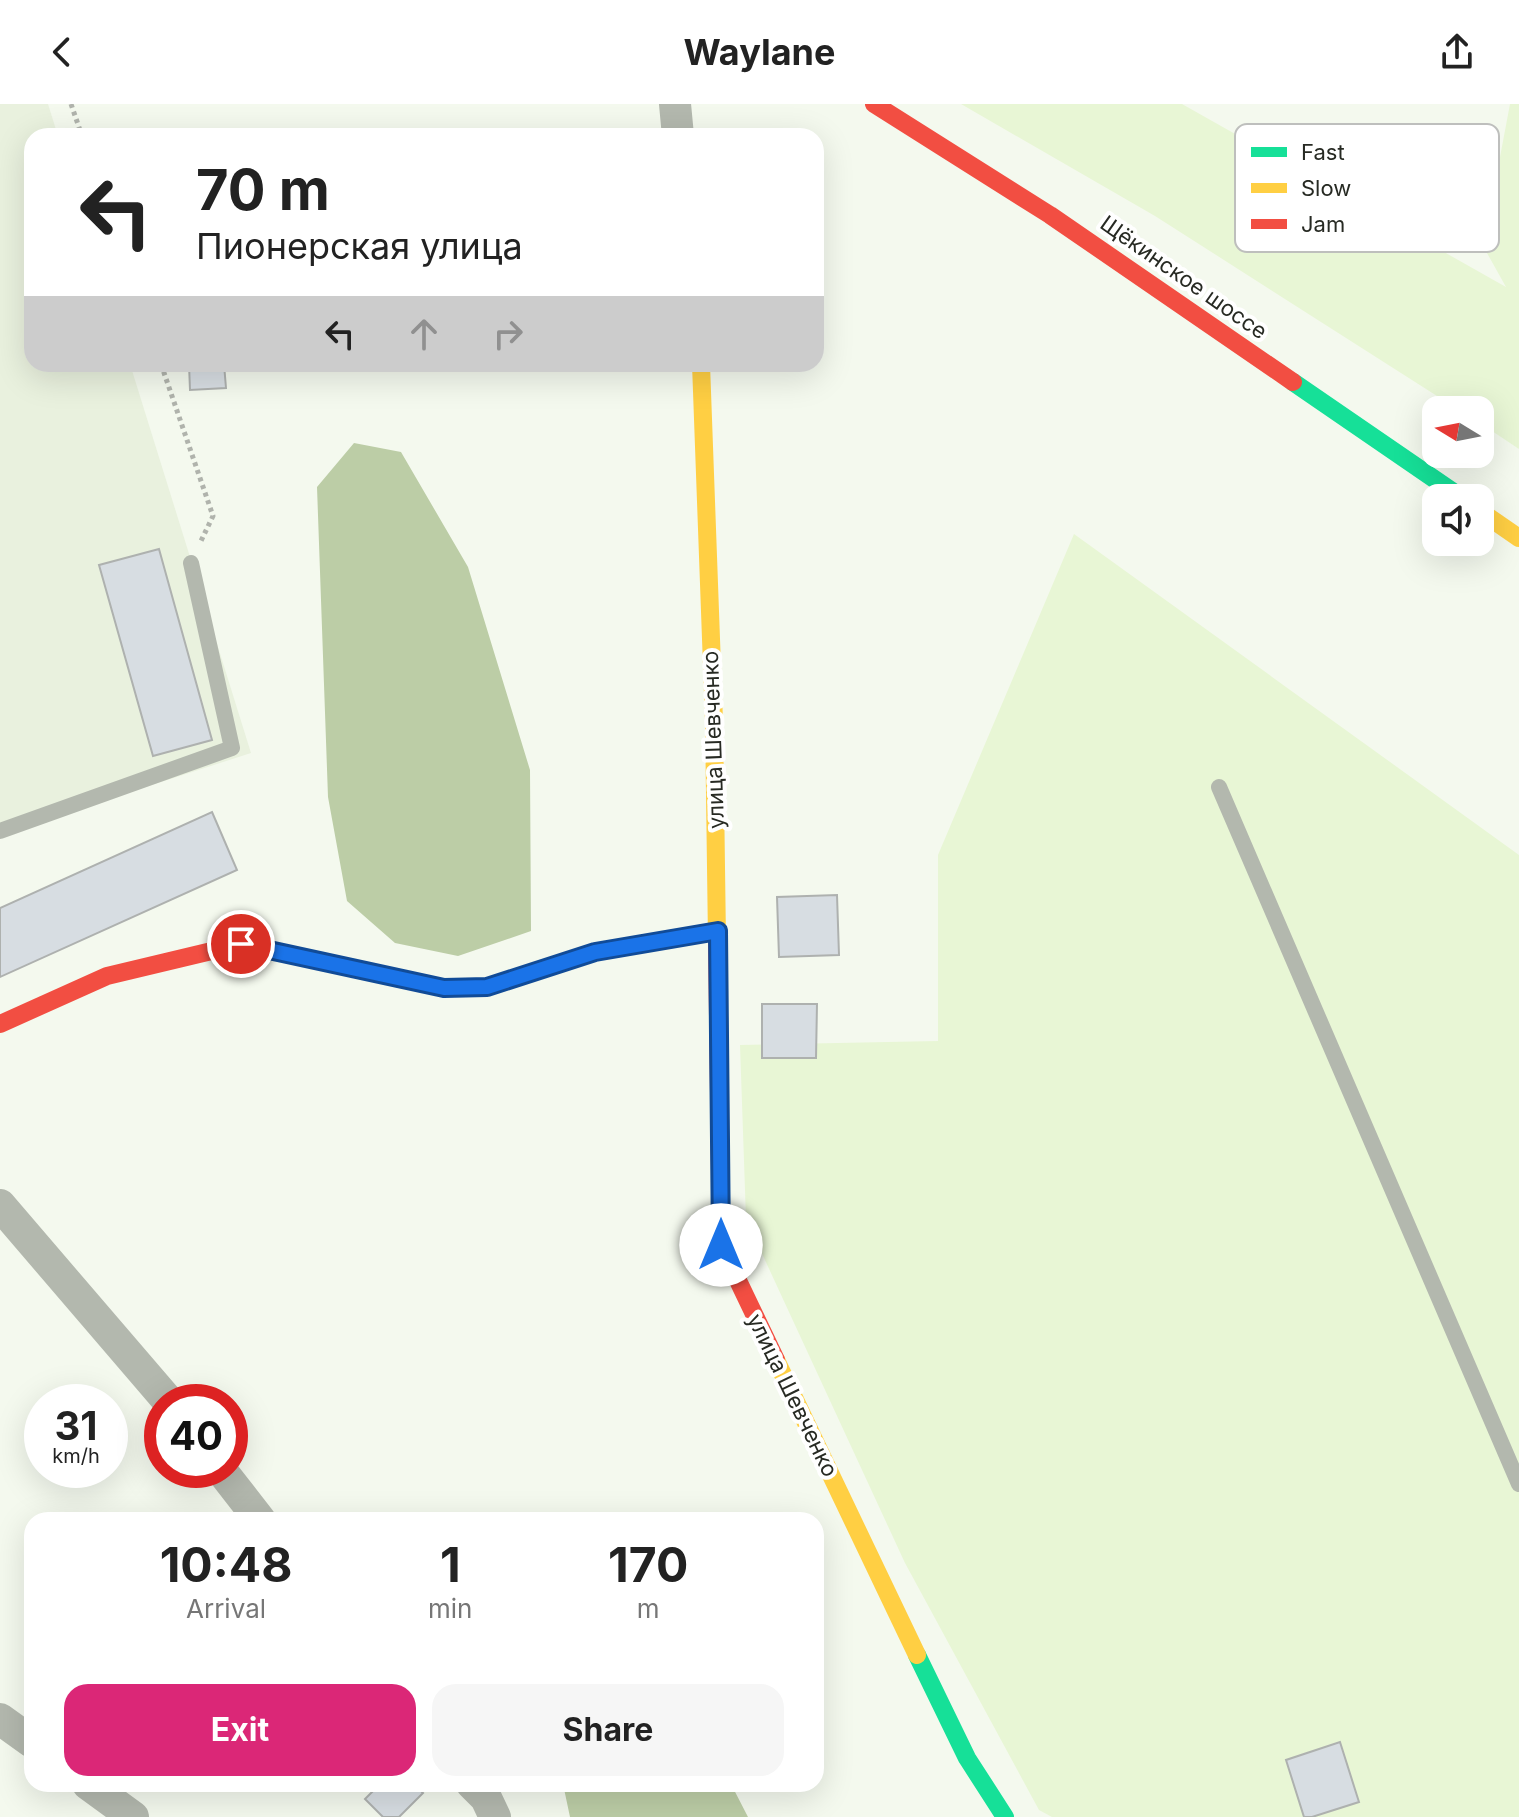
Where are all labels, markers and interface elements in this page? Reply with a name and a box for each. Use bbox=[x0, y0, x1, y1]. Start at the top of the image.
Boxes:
icon: back bbox=[40, 30, 84, 74]
text: Waylane bbox=[684, 30, 835, 74]
icon: share bbox=[1435, 30, 1479, 74]
legend bbox=[1235, 124, 1499, 252]
text: Fast bbox=[1301, 139, 1345, 165]
text: 70 m bbox=[196, 156, 330, 224]
icon: left bbox=[64, 160, 168, 264]
text: Slow bbox=[1301, 175, 1351, 201]
street label: Щёкинское шоссе bbox=[1096, 210, 1272, 344]
text: Jam bbox=[1301, 211, 1345, 237]
text: Пионерская улица bbox=[196, 224, 523, 268]
icon: left bbox=[318, 312, 362, 356]
icon: ahead bbox=[402, 312, 446, 356]
icon: right bbox=[486, 312, 530, 356]
north arrow bbox=[1422, 396, 1494, 468]
map controls bbox=[1422, 396, 1494, 556]
button: sound bbox=[1422, 484, 1494, 556]
street label: улица Шевченко bbox=[697, 650, 729, 830]
pin bbox=[207, 910, 275, 978]
icon: arrive bbox=[219, 922, 263, 966]
position arrow bbox=[679, 1203, 763, 1287]
street label: улица Шевченко bbox=[742, 1309, 844, 1481]
speed limit sign: 40 bbox=[144, 1384, 248, 1488]
text: 31 bbox=[54, 1401, 98, 1450]
text: km/h bbox=[52, 1444, 100, 1468]
text: 10:48 bbox=[160, 1535, 292, 1594]
text: 1 bbox=[440, 1535, 461, 1594]
text: 170 bbox=[608, 1535, 688, 1594]
text: Arrival bbox=[186, 1593, 266, 1624]
text: min bbox=[428, 1593, 472, 1624]
text: m bbox=[637, 1593, 660, 1624]
button: Exit bbox=[64, 1684, 416, 1776]
button: Share bbox=[432, 1684, 784, 1776]

